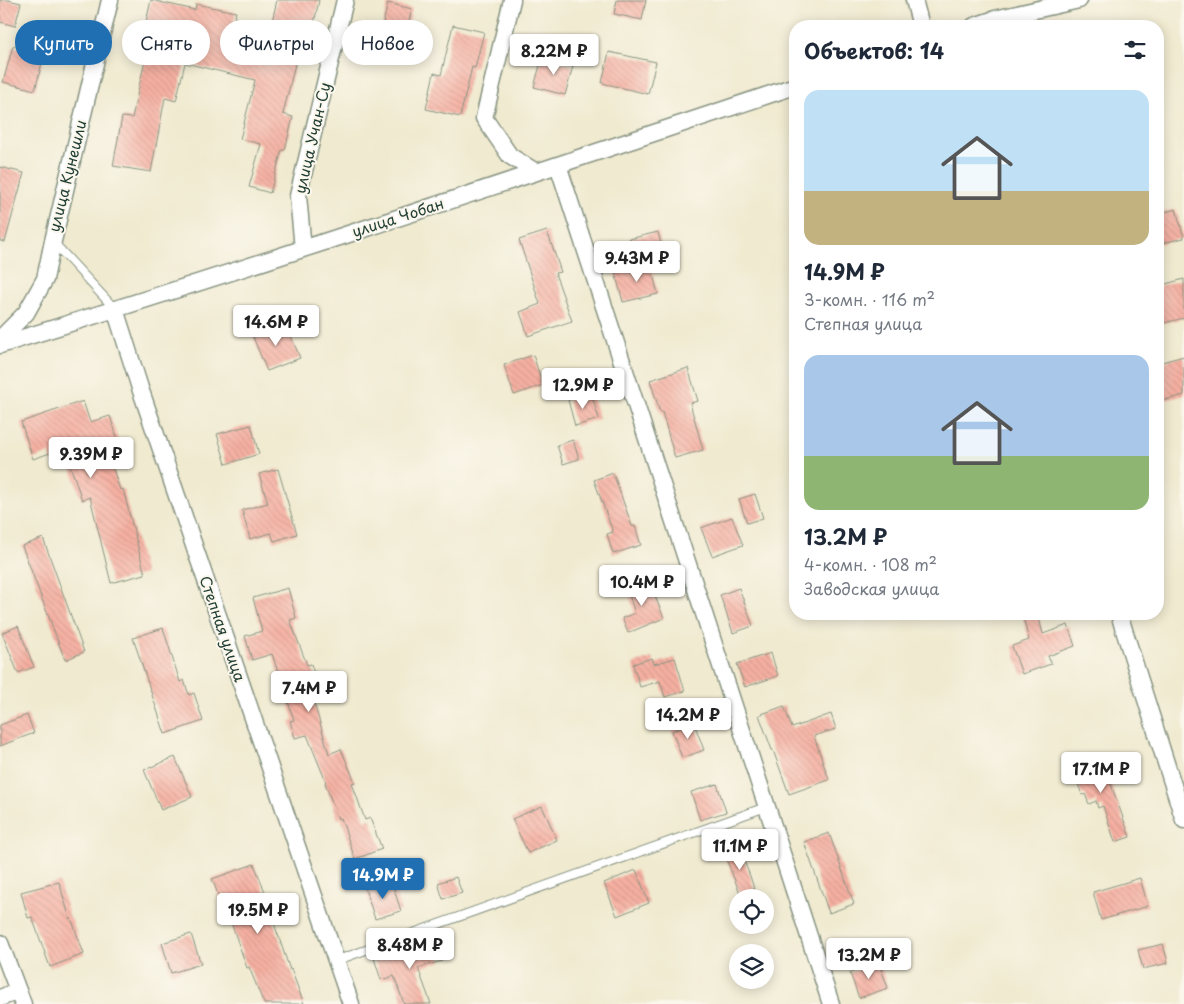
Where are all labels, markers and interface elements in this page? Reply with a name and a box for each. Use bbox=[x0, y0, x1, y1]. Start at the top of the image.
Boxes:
chip: Купить bbox=[15, 20, 112, 65]
chip: Снять bbox=[122, 20, 210, 65]
chip: Фильтры bbox=[220, 20, 332, 65]
chip: Новое bbox=[342, 20, 433, 65]
pin: 8.22M ₽ bbox=[508, 34, 600, 76]
text: Объектов: 14 bbox=[804, 34, 944, 66]
icon: filters bbox=[1121, 36, 1149, 64]
text: 8.22M ₽ bbox=[521, 38, 587, 62]
street label: улица Учан-Су bbox=[288, 80, 336, 196]
street label: улица Кунешли bbox=[42, 117, 92, 234]
icon: home bbox=[932, 123, 1022, 213]
street label: улица Чобан bbox=[349, 191, 446, 242]
pin: 9.43M ₽ bbox=[591, 240, 683, 283]
text: 9.43M ₽ bbox=[605, 245, 669, 269]
text: 14.9M ₽ bbox=[804, 255, 885, 287]
text: 3-комн. · 116 m² bbox=[804, 287, 935, 311]
pin: 14.6M ₽ bbox=[230, 304, 322, 347]
text: 14.6M ₽ bbox=[244, 309, 308, 333]
text: Степная улица bbox=[804, 311, 922, 335]
pin: 12.9M ₽ bbox=[537, 368, 629, 410]
text: 12.9M ₽ bbox=[553, 372, 613, 396]
icon: home bbox=[932, 388, 1022, 478]
pin: 9.39M ₽ bbox=[45, 436, 137, 479]
text: 9.39M ₽ bbox=[60, 441, 122, 465]
text: 13.2M ₽ bbox=[804, 520, 887, 552]
text: 4-комн. · 108 m² bbox=[804, 552, 937, 576]
pin: 10.4M ₽ bbox=[596, 564, 688, 607]
text: 10.4M ₽ bbox=[610, 569, 674, 593]
street label: Степная улица bbox=[194, 572, 253, 685]
text: Заводская улица bbox=[804, 576, 939, 600]
pin: 7.4M ₽ bbox=[268, 670, 350, 713]
text: 7.4M ₽ bbox=[282, 675, 336, 699]
pin: 14.2M ₽ bbox=[642, 698, 734, 740]
text: 14.2M ₽ bbox=[656, 702, 720, 726]
pin: 17.1M ₽ bbox=[1055, 752, 1147, 794]
text: 17.1M ₽ bbox=[1072, 756, 1130, 780]
pin: 11.1M ₽ bbox=[694, 828, 786, 871]
text: 11.1M ₽ bbox=[712, 833, 768, 857]
pin: 14.9M ₽ bbox=[337, 858, 429, 900]
text: 14.9M ₽ bbox=[352, 862, 414, 886]
map controls bbox=[729, 889, 774, 989]
button: locate bbox=[729, 889, 774, 934]
pin: 19.5M ₽ bbox=[212, 892, 304, 935]
text: 19.5M ₽ bbox=[228, 897, 288, 921]
pin: 8.48M ₽ bbox=[364, 928, 456, 970]
text: 8.48M ₽ bbox=[377, 932, 443, 956]
pin: 13.2M ₽ bbox=[823, 938, 915, 980]
text: 13.2M ₽ bbox=[837, 942, 901, 966]
button: layers bbox=[729, 944, 774, 989]

